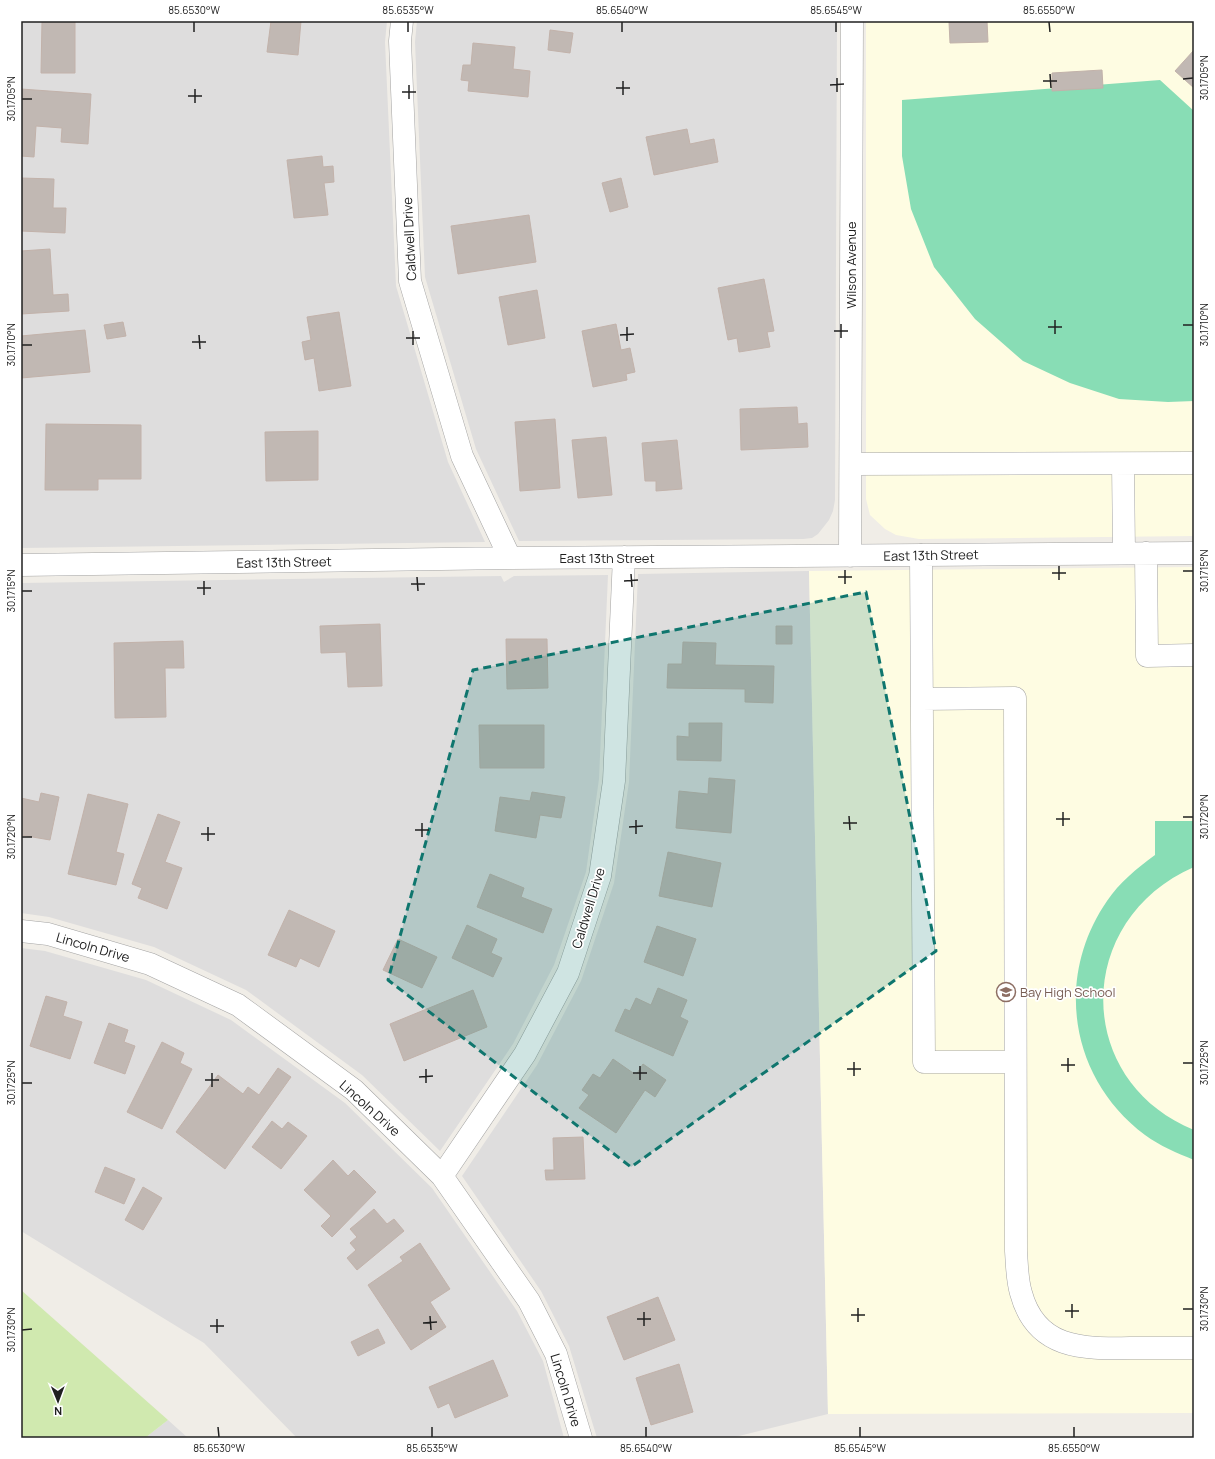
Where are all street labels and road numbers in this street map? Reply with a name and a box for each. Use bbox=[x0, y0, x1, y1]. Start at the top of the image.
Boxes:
street label: Caldwell Drive bbox=[398, 196, 420, 281]
street label: Wilson Avenue bbox=[842, 221, 860, 309]
street label: East 13th Street bbox=[883, 545, 979, 565]
street label: East 13th Street bbox=[559, 549, 655, 567]
street label: East 13th Street bbox=[236, 552, 332, 572]
street label: Caldwell Drive bbox=[567, 865, 609, 951]
street label: Lincoln Drive bbox=[54, 928, 132, 966]
street label: Lincoln Drive bbox=[336, 1076, 404, 1140]
street label: Lincoln Drive bbox=[546, 1351, 586, 1429]

